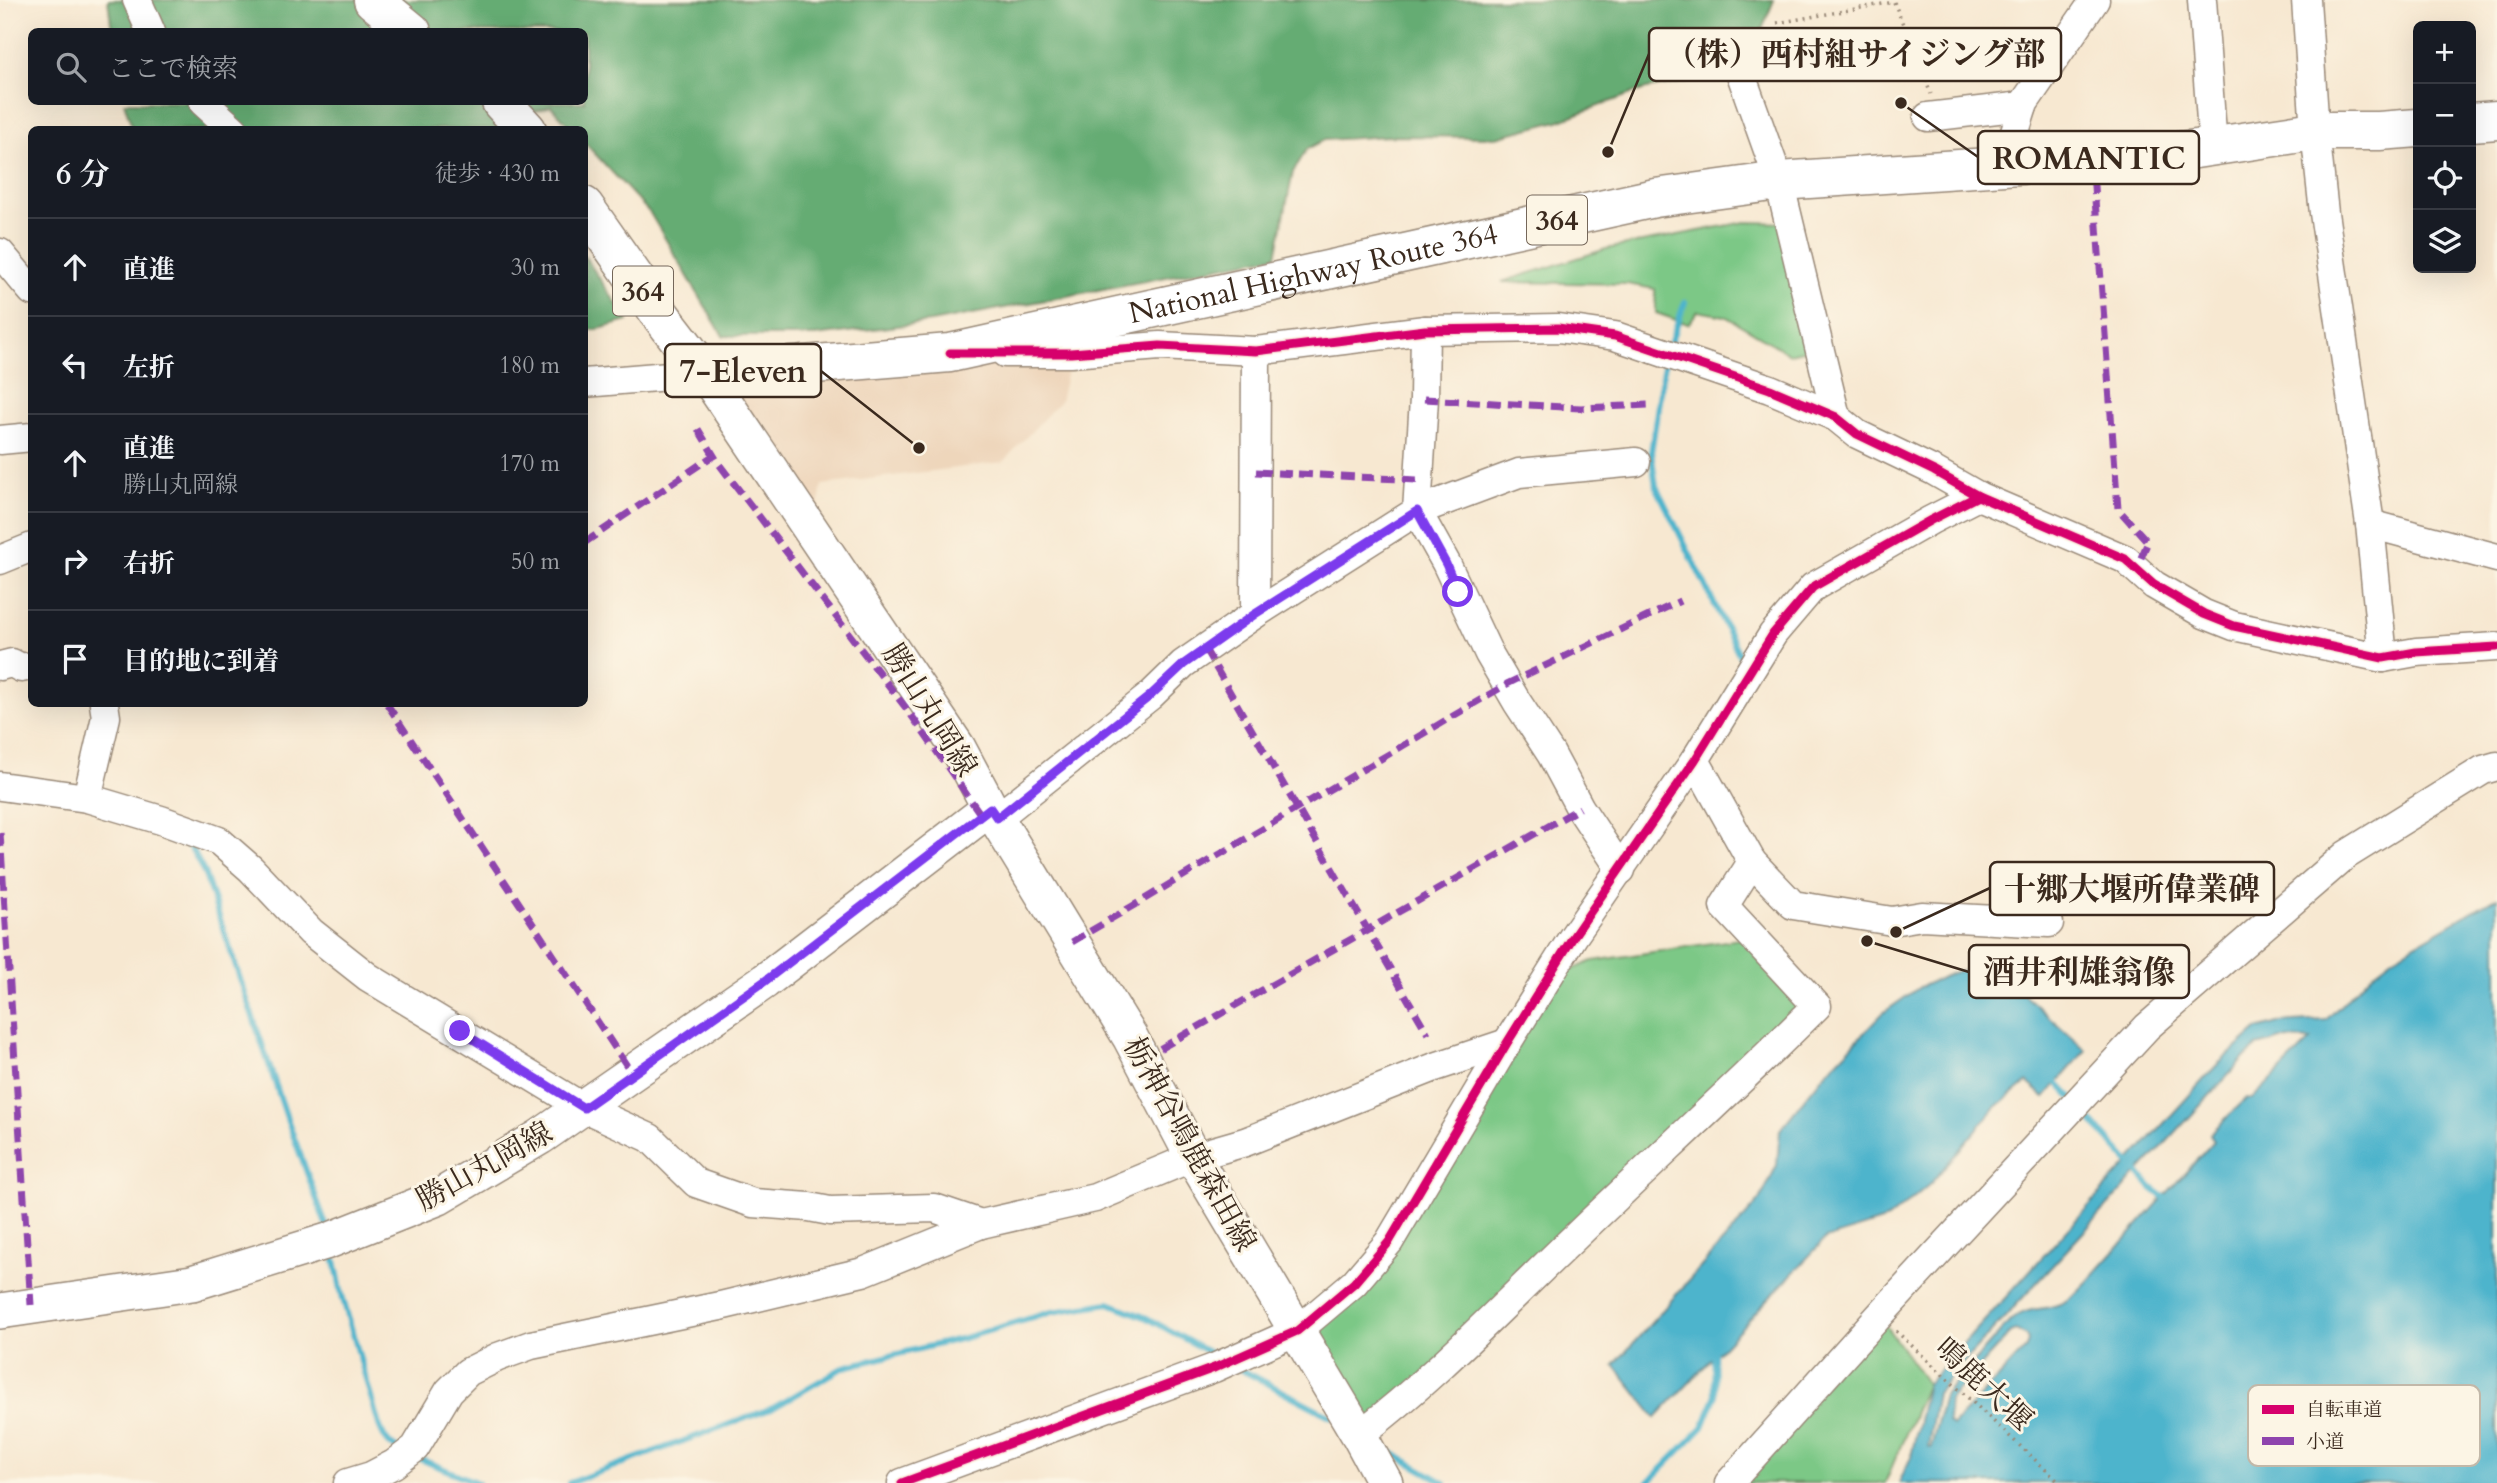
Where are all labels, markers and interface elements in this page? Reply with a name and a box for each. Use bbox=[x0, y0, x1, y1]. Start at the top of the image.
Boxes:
map controls bbox=[2413, 21, 2476, 273]
button: + bbox=[2413, 21, 2476, 84]
search box bbox=[28, 28, 588, 105]
callout: （株）西村組サイジング部 bbox=[1649, 28, 2061, 81]
text: （株）西村組サイジング部 bbox=[1665, 33, 2045, 77]
icon: search bbox=[52, 48, 90, 86]
text: ここで検索 bbox=[108, 51, 238, 86]
button: − bbox=[2413, 84, 2476, 147]
callout: ROMANTIC bbox=[1978, 131, 2199, 184]
text: ROMANTIC bbox=[1992, 137, 2186, 181]
button: locate bbox=[2413, 147, 2476, 210]
text: 6 分 bbox=[56, 154, 109, 195]
text: 徒歩 · 430 m bbox=[435, 158, 560, 189]
road number: 364 bbox=[1527, 196, 1587, 244]
button: layers bbox=[2413, 210, 2476, 273]
street label: National Highway Route 364 bbox=[1125, 213, 1502, 334]
icon: ahead bbox=[56, 248, 94, 286]
text: 直進 bbox=[123, 252, 175, 287]
text: 30 m bbox=[511, 252, 560, 283]
road number: 364 bbox=[613, 266, 673, 316]
callout: 7-Eleven bbox=[665, 344, 821, 397]
icon: left bbox=[56, 346, 94, 384]
text: 左折 bbox=[123, 350, 175, 385]
text: 180 m bbox=[499, 350, 560, 381]
text: 7-Eleven bbox=[679, 350, 807, 394]
text: 直進 bbox=[123, 431, 175, 466]
icon: ahead bbox=[56, 444, 94, 482]
text: 170 m bbox=[499, 448, 560, 479]
text: 勝山丸岡線 bbox=[123, 469, 238, 500]
icon: right bbox=[56, 542, 94, 580]
text: 右折 bbox=[123, 546, 175, 581]
text: 50 m bbox=[511, 546, 560, 577]
route start bbox=[1442, 576, 1473, 607]
street label: 勝山丸岡線 bbox=[872, 636, 987, 785]
icon: arrive bbox=[56, 640, 94, 678]
text: 目的地に到着 bbox=[123, 644, 279, 679]
callout: 十郷大堰所偉業碑 bbox=[1990, 862, 2274, 915]
text: 十郷大堰所偉業碑 bbox=[2004, 868, 2260, 912]
callout: 酒井利雄翁像 bbox=[1969, 945, 2189, 998]
text: 酒井利雄翁像 bbox=[1983, 951, 2175, 995]
route end bbox=[444, 1015, 475, 1046]
street label: 栃神谷鳴鹿森田線 bbox=[1113, 1029, 1266, 1259]
street label: 勝山丸岡線 bbox=[409, 1112, 560, 1221]
street label: 鳴鹿大堰 bbox=[1926, 1328, 2042, 1440]
legend bbox=[2248, 1385, 2480, 1466]
text: 自転車道 bbox=[2306, 1397, 2382, 1423]
text: 小道 bbox=[2306, 1429, 2344, 1455]

